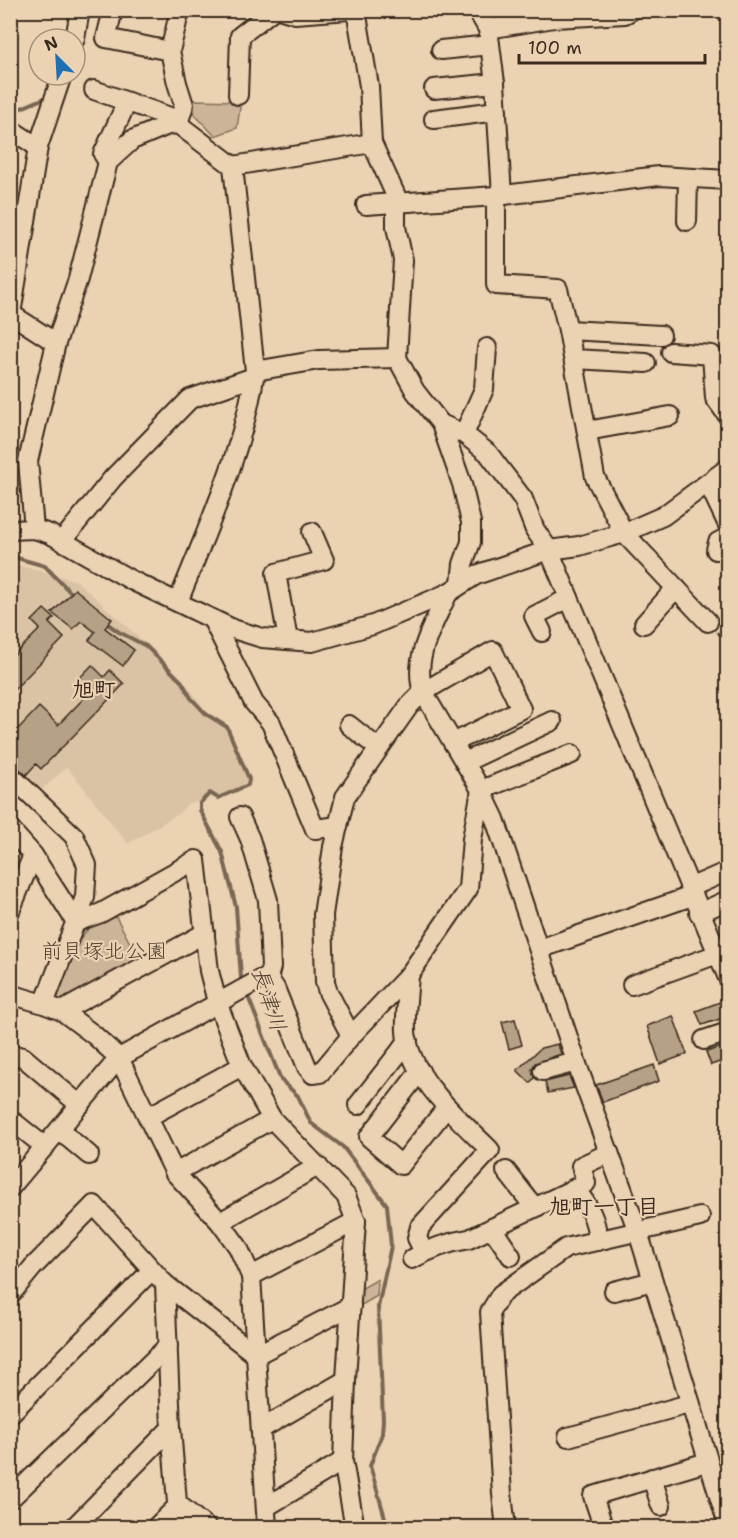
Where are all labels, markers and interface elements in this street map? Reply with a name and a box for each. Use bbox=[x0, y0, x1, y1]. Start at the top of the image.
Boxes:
north arrow bbox=[27, 27, 87, 87]
scale bar bbox=[519, 27, 705, 65]
text: N bbox=[41, 32, 61, 56]
text: 100 m bbox=[528, 36, 582, 60]
district label: 旭町 bbox=[72, 675, 116, 704]
park label: 前貝塚北公園 bbox=[41, 937, 167, 965]
water label: 長津川 bbox=[245, 963, 293, 1035]
district label: 旭町一丁目 bbox=[549, 1192, 659, 1221]

